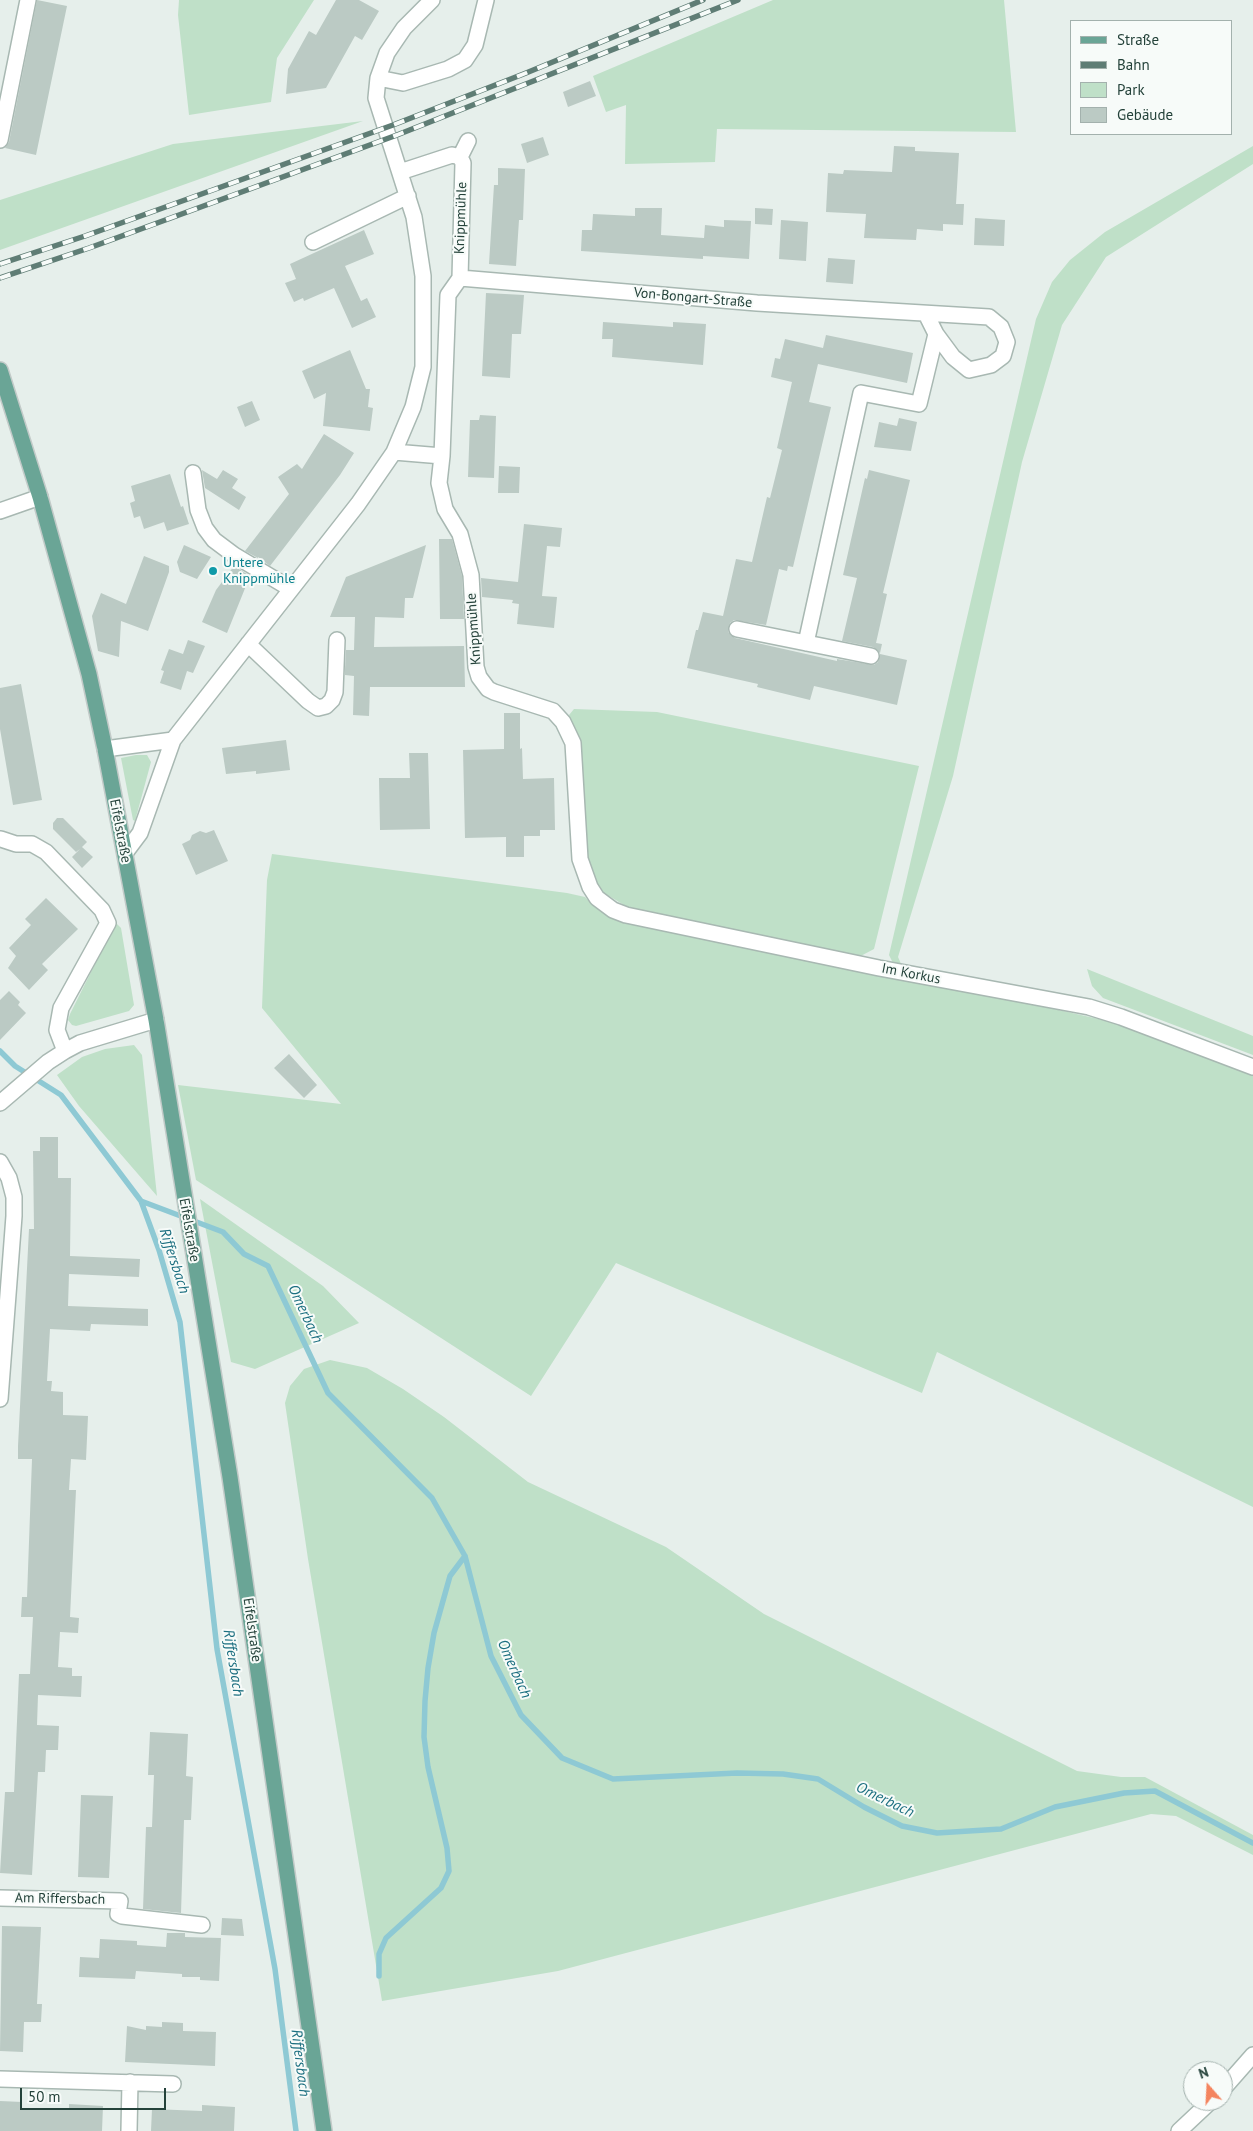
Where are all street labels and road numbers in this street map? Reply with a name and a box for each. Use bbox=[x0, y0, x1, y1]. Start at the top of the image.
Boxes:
street label: Knippmühle bbox=[451, 181, 471, 255]
street label: Von-Bongart-Straße bbox=[633, 284, 753, 312]
street label: Knippmühle bbox=[463, 592, 485, 666]
street label: Eifelstraße bbox=[106, 798, 134, 864]
street label: Im Korkus bbox=[880, 960, 942, 988]
street label: Eifelstraße bbox=[175, 1197, 203, 1263]
street label: Eifelstraße bbox=[239, 1597, 265, 1663]
street label: Am Riffersbach bbox=[15, 1890, 105, 1908]

